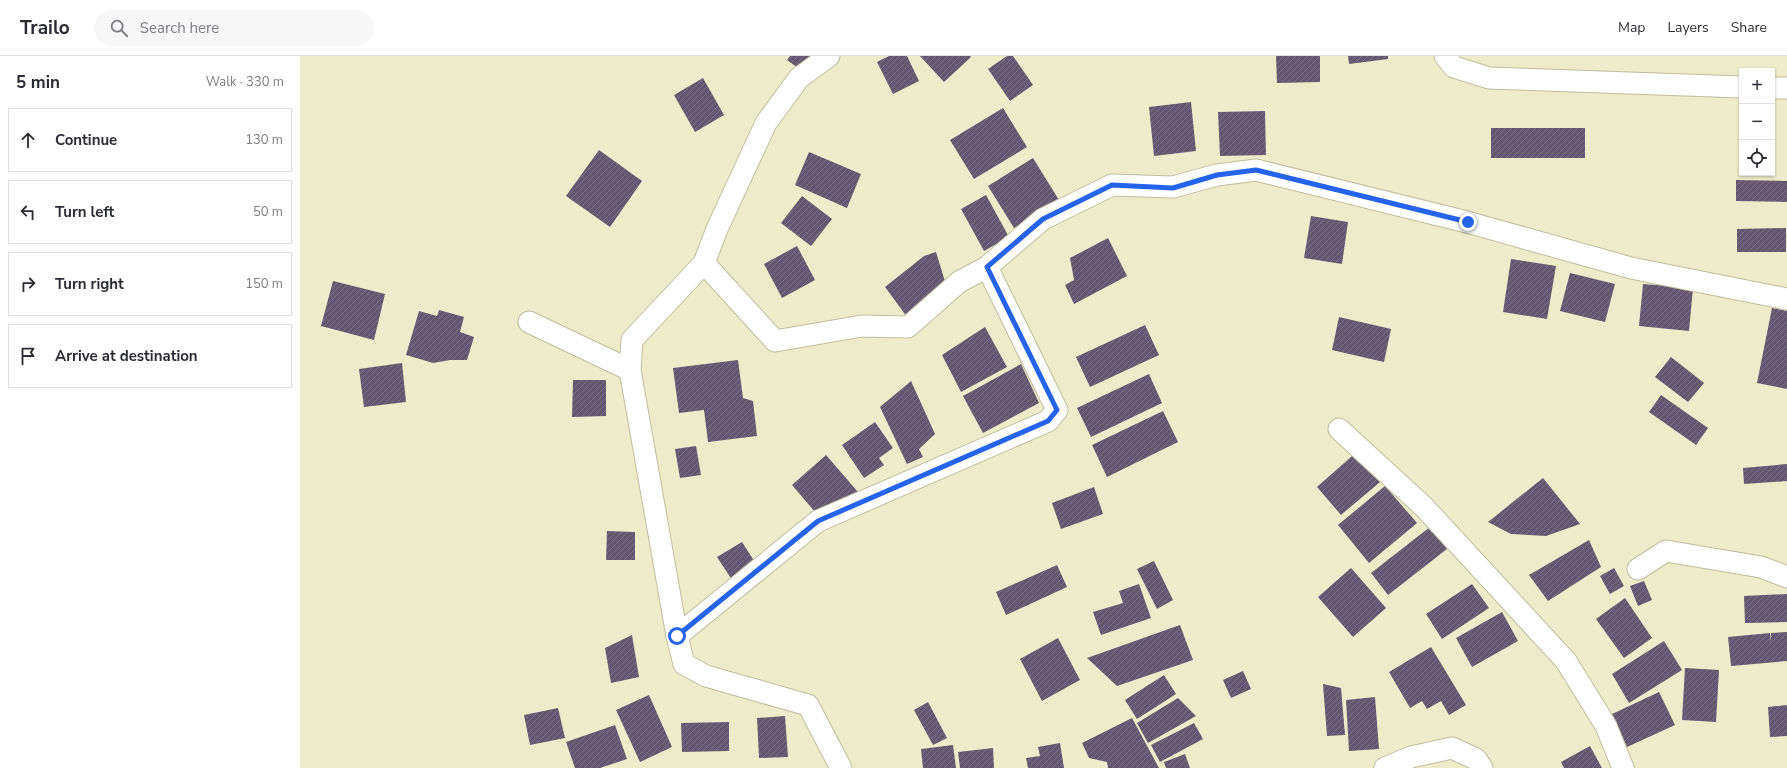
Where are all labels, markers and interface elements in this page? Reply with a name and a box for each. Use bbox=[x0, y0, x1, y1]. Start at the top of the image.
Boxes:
search box bbox=[94, 10, 374, 46]
text: Trailo bbox=[20, 15, 70, 41]
icon: search bbox=[108, 17, 130, 39]
text: Search here bbox=[140, 18, 219, 38]
text: Map bbox=[1618, 18, 1645, 37]
text: Layers bbox=[1667, 18, 1709, 37]
text: Share bbox=[1731, 18, 1767, 37]
map controls bbox=[1739, 68, 1775, 176]
button: + bbox=[1739, 68, 1775, 104]
text: 5 min bbox=[16, 71, 60, 94]
text: Walk · 330 m bbox=[206, 73, 284, 91]
button: − bbox=[1739, 104, 1775, 140]
icon: ahead bbox=[17, 129, 39, 151]
text: Continue bbox=[55, 130, 117, 150]
text: 130 m bbox=[245, 131, 283, 149]
button: locate bbox=[1739, 140, 1775, 176]
icon: left bbox=[17, 201, 39, 223]
text: Turn left bbox=[55, 202, 114, 222]
text: 50 m bbox=[253, 203, 283, 221]
route end bbox=[1459, 213, 1477, 231]
icon: right bbox=[17, 273, 39, 295]
text: Turn right bbox=[55, 274, 124, 294]
text: 150 m bbox=[245, 275, 283, 293]
icon: arrive bbox=[17, 345, 39, 367]
text: Arrive at destination bbox=[55, 346, 198, 366]
route start bbox=[668, 627, 686, 645]

